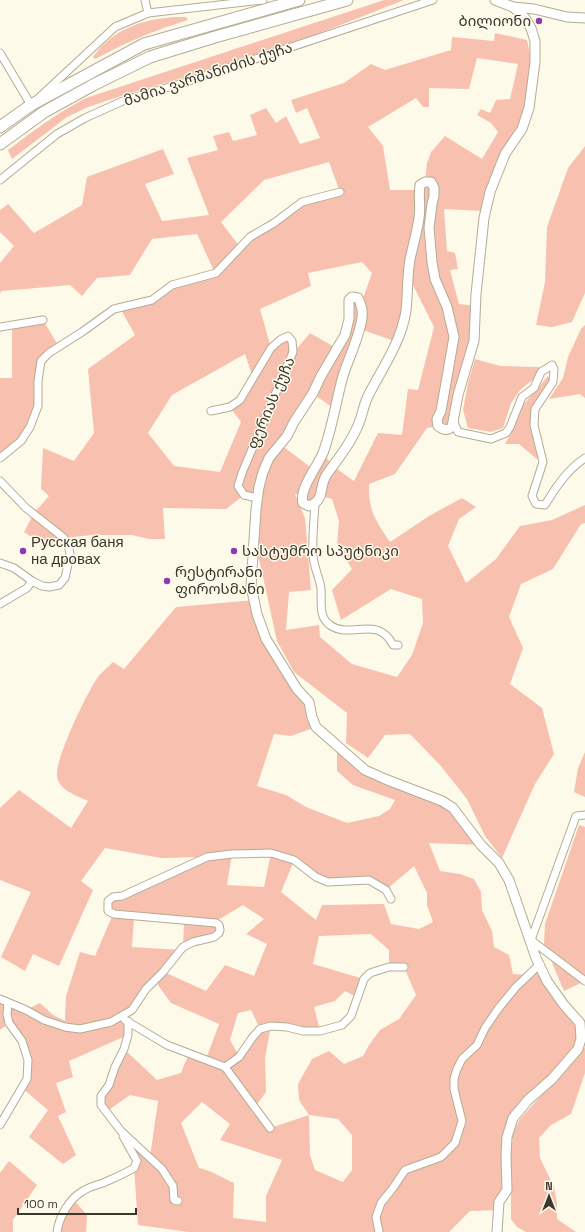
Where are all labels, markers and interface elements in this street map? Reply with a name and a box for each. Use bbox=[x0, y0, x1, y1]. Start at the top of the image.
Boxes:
place label: ბილიონი bbox=[459, 11, 531, 30]
marker: ბილიონი bbox=[534, 16, 544, 26]
street label: მამია ვარშანიძის ქუჩა bbox=[121, 37, 295, 110]
street label: ფერიას ქუჩა bbox=[243, 354, 299, 452]
place label: Русская баня на дровах bbox=[31, 532, 124, 568]
place label: სასტუმრო სპუტნიკი bbox=[242, 541, 399, 560]
marker: Русская баня на дровах bbox=[18, 546, 28, 556]
marker: სასტუმრო სპუტნიკი bbox=[229, 546, 239, 556]
place label: რესტირანი ფიროსმანი bbox=[175, 562, 265, 598]
marker: რესტირანი ფიროსმანი bbox=[162, 576, 172, 586]
north arrow bbox=[529, 1176, 569, 1216]
text: N bbox=[545, 1179, 553, 1193]
scale bar bbox=[18, 1190, 136, 1216]
text: 100 m bbox=[24, 1196, 58, 1212]

